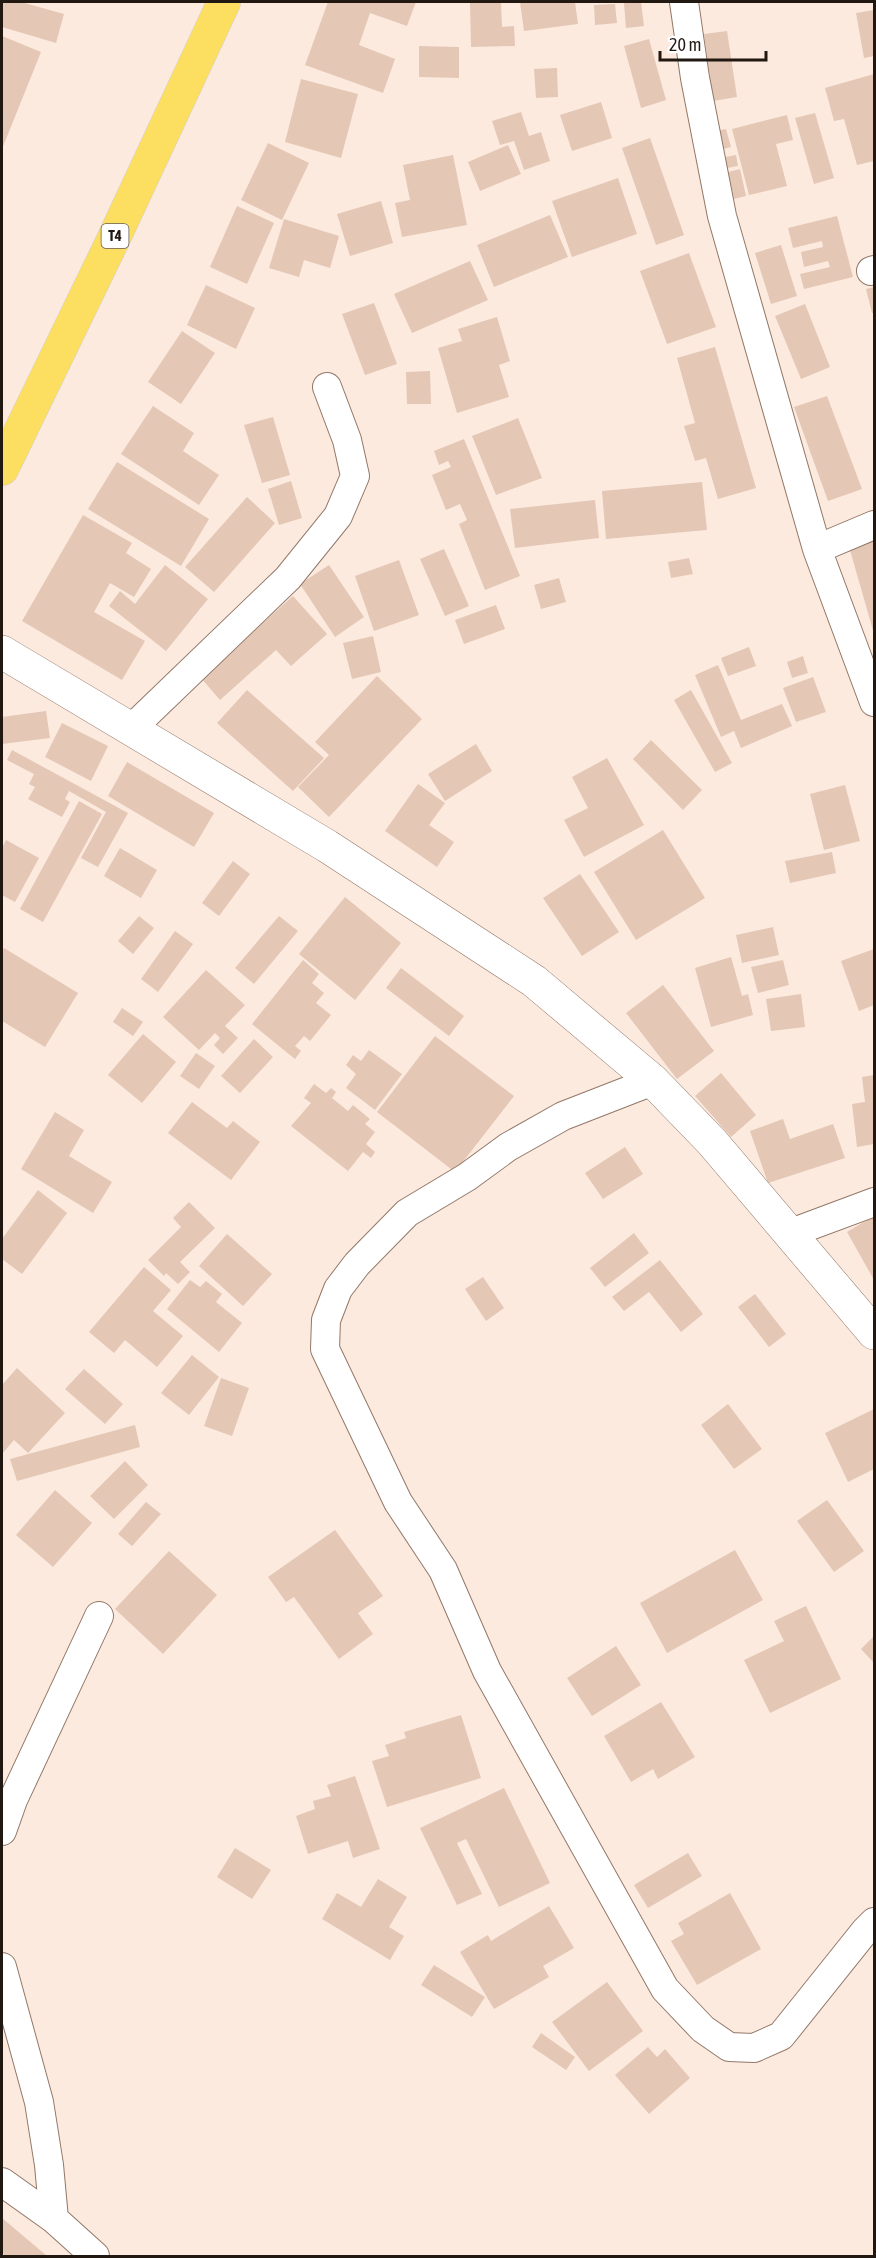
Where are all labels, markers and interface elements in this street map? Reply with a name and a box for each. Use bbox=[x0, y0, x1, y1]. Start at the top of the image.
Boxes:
scale bar bbox=[660, 24, 766, 62]
text: 20 m bbox=[669, 34, 701, 55]
road number: T4 bbox=[102, 224, 128, 248]

